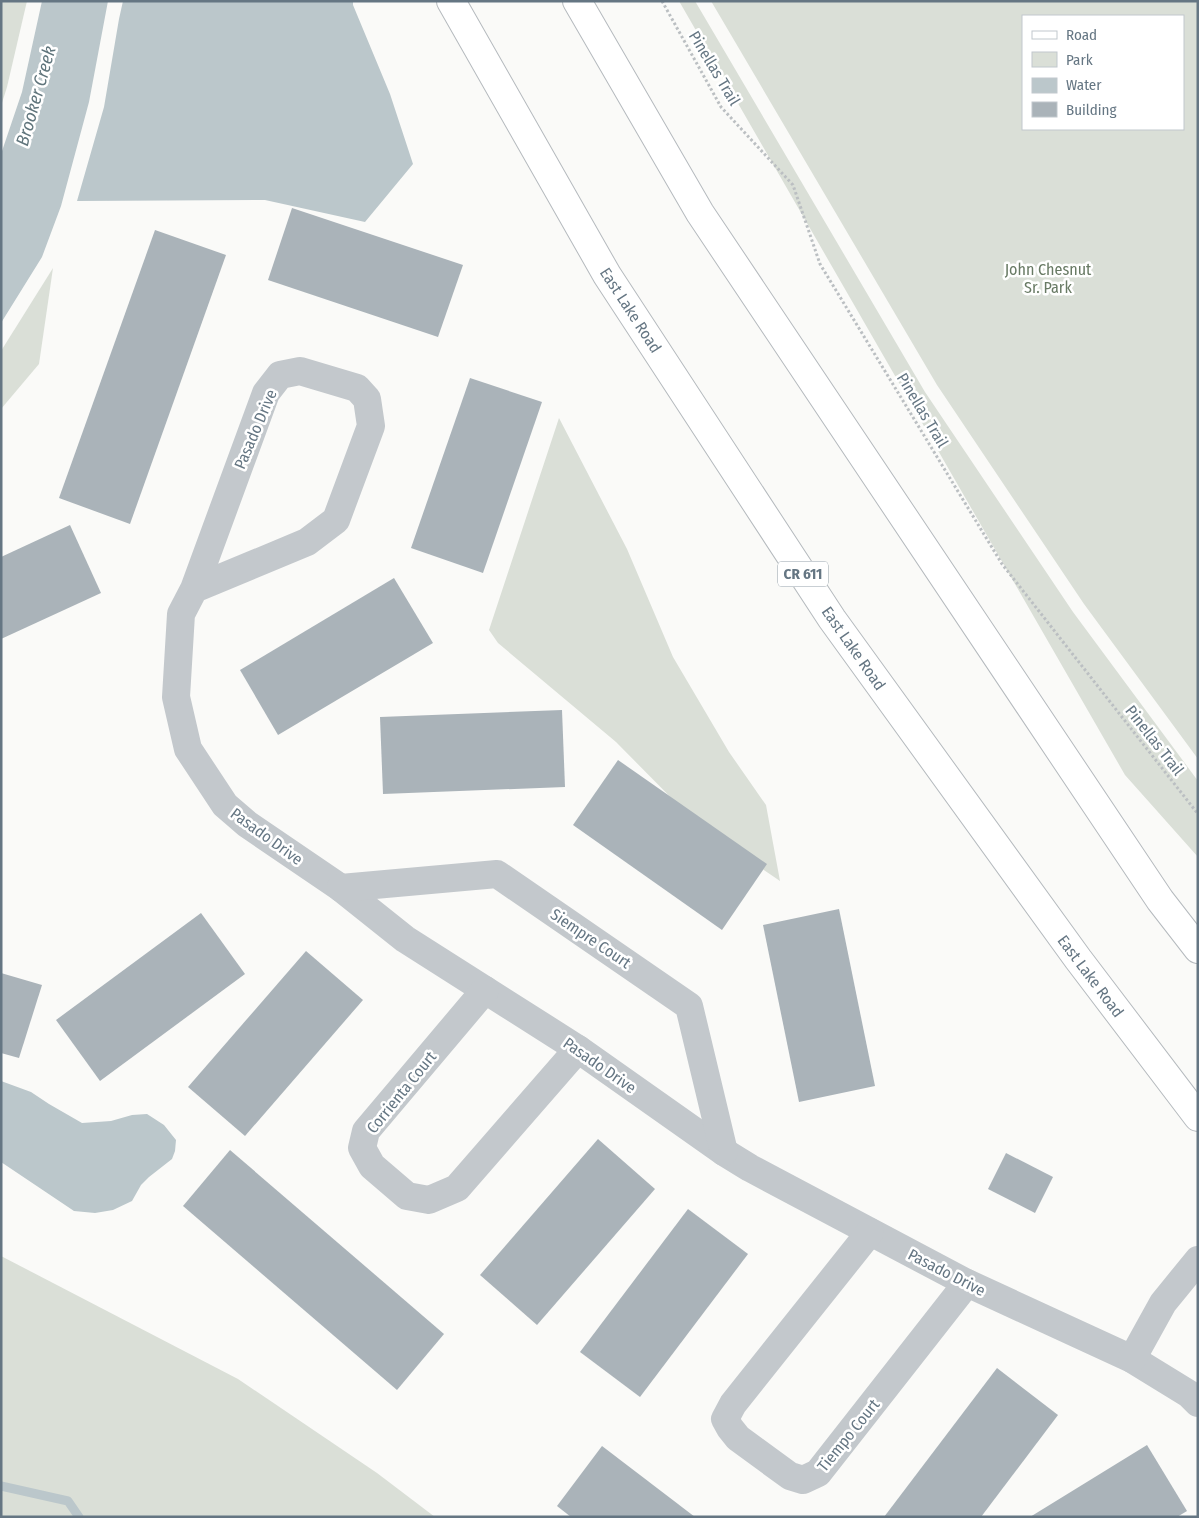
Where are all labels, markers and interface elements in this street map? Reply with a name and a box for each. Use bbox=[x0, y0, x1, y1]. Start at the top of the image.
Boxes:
legend bbox=[1022, 15, 1184, 130]
text: Road bbox=[1066, 26, 1097, 44]
street label: Pinellas Trail bbox=[685, 28, 744, 109]
water label: Brooker Creek bbox=[11, 44, 61, 148]
text: Park bbox=[1066, 51, 1093, 69]
text: Water bbox=[1066, 76, 1102, 94]
text: Building bbox=[1066, 101, 1117, 119]
park label: John Chesnut Sr. Park bbox=[1005, 260, 1092, 297]
street label: East Lake Road bbox=[596, 264, 665, 356]
street label: Pinellas Trail bbox=[893, 370, 952, 451]
street label: Pasado Drive bbox=[230, 387, 281, 472]
road number: CR 611 bbox=[778, 562, 828, 586]
street label: East Lake Road bbox=[818, 603, 889, 694]
street label: Pinellas Trail bbox=[1121, 702, 1188, 779]
street label: Pasado Drive bbox=[227, 804, 307, 869]
street label: Siempre Court bbox=[547, 905, 635, 973]
street label: East Lake Road bbox=[1054, 932, 1128, 1021]
street label: Pasado Drive bbox=[560, 1033, 640, 1097]
street label: Corrienta Court bbox=[363, 1047, 441, 1137]
street label: Pasado Drive bbox=[905, 1245, 989, 1300]
street label: Tiempo Court bbox=[813, 1395, 884, 1475]

